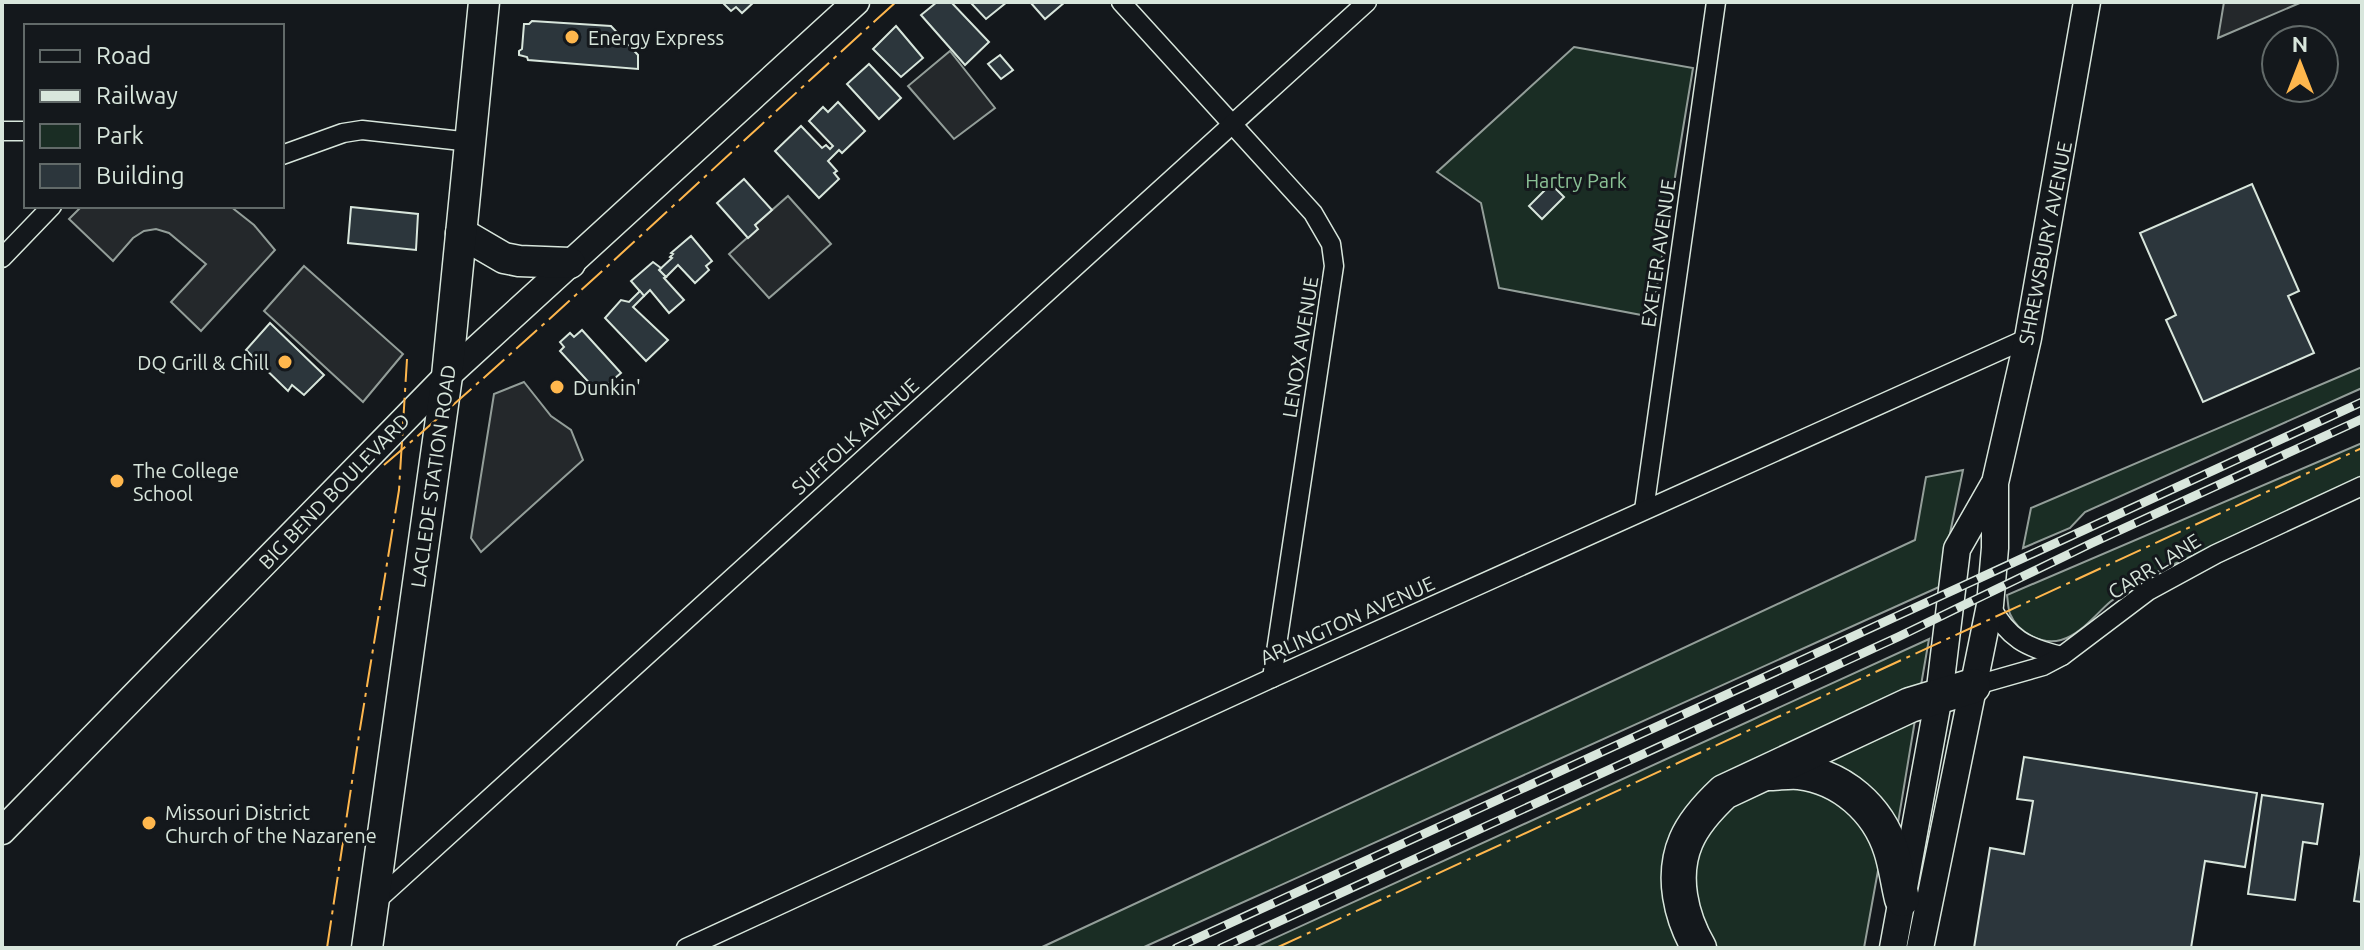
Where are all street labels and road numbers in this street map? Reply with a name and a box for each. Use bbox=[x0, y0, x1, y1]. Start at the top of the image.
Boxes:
street label: SHREWSBURY AVENUE bbox=[2014, 139, 2076, 347]
street label: EXETER AVENUE bbox=[1636, 178, 1680, 328]
street label: LENOX AVENUE bbox=[1277, 275, 1323, 419]
street label: LACLEDE STATION ROAD bbox=[406, 363, 460, 589]
street label: SUFFOLK AVENUE bbox=[787, 373, 923, 499]
street label: BIG BEND BOULEVARD bbox=[254, 409, 414, 573]
street label: CARR LANE bbox=[2104, 529, 2204, 603]
street label: ARLINGTON AVENUE bbox=[1256, 571, 1438, 669]

